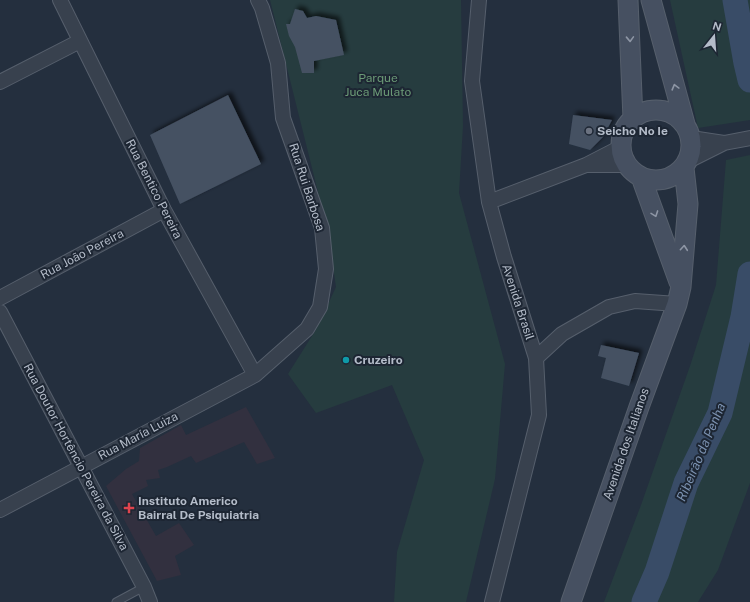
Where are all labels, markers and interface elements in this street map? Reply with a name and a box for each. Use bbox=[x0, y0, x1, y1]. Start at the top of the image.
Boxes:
north arrow bbox=[694, 16, 734, 56]
text: N bbox=[711, 19, 723, 33]
one-way arrow bbox=[625, 36, 634, 42]
park label: Parque Juca Mulato bbox=[345, 71, 411, 99]
one-way arrow bbox=[671, 84, 680, 91]
place label: Seicho No Ie bbox=[597, 124, 668, 138]
marker: Seicho No Ie bbox=[584, 126, 594, 136]
street label: Rua Bentico Pereira bbox=[123, 137, 185, 241]
street label: Rua Rui Barbosa bbox=[286, 141, 328, 233]
one-way arrow bbox=[650, 210, 658, 217]
street label: Rua João Pereira bbox=[38, 226, 126, 282]
one-way arrow bbox=[680, 245, 689, 251]
street label: Avenida Brasil bbox=[499, 262, 537, 342]
place label: Cruzeiro bbox=[354, 353, 403, 367]
marker: Cruzeiro bbox=[341, 355, 351, 365]
street label: Rua Doutor Hortêncio Pereira da Silva bbox=[21, 361, 131, 553]
street label: Avenida dos Italianos bbox=[600, 386, 652, 502]
water label: Ribeirão da Penha bbox=[674, 401, 729, 503]
street label: Rua María Luiza bbox=[96, 409, 180, 463]
place label: Instituto Americo Bairral De Psiquiatria bbox=[138, 494, 259, 522]
marker: Instituto Americo Bairral De Psiquiatria bbox=[123, 502, 135, 514]

